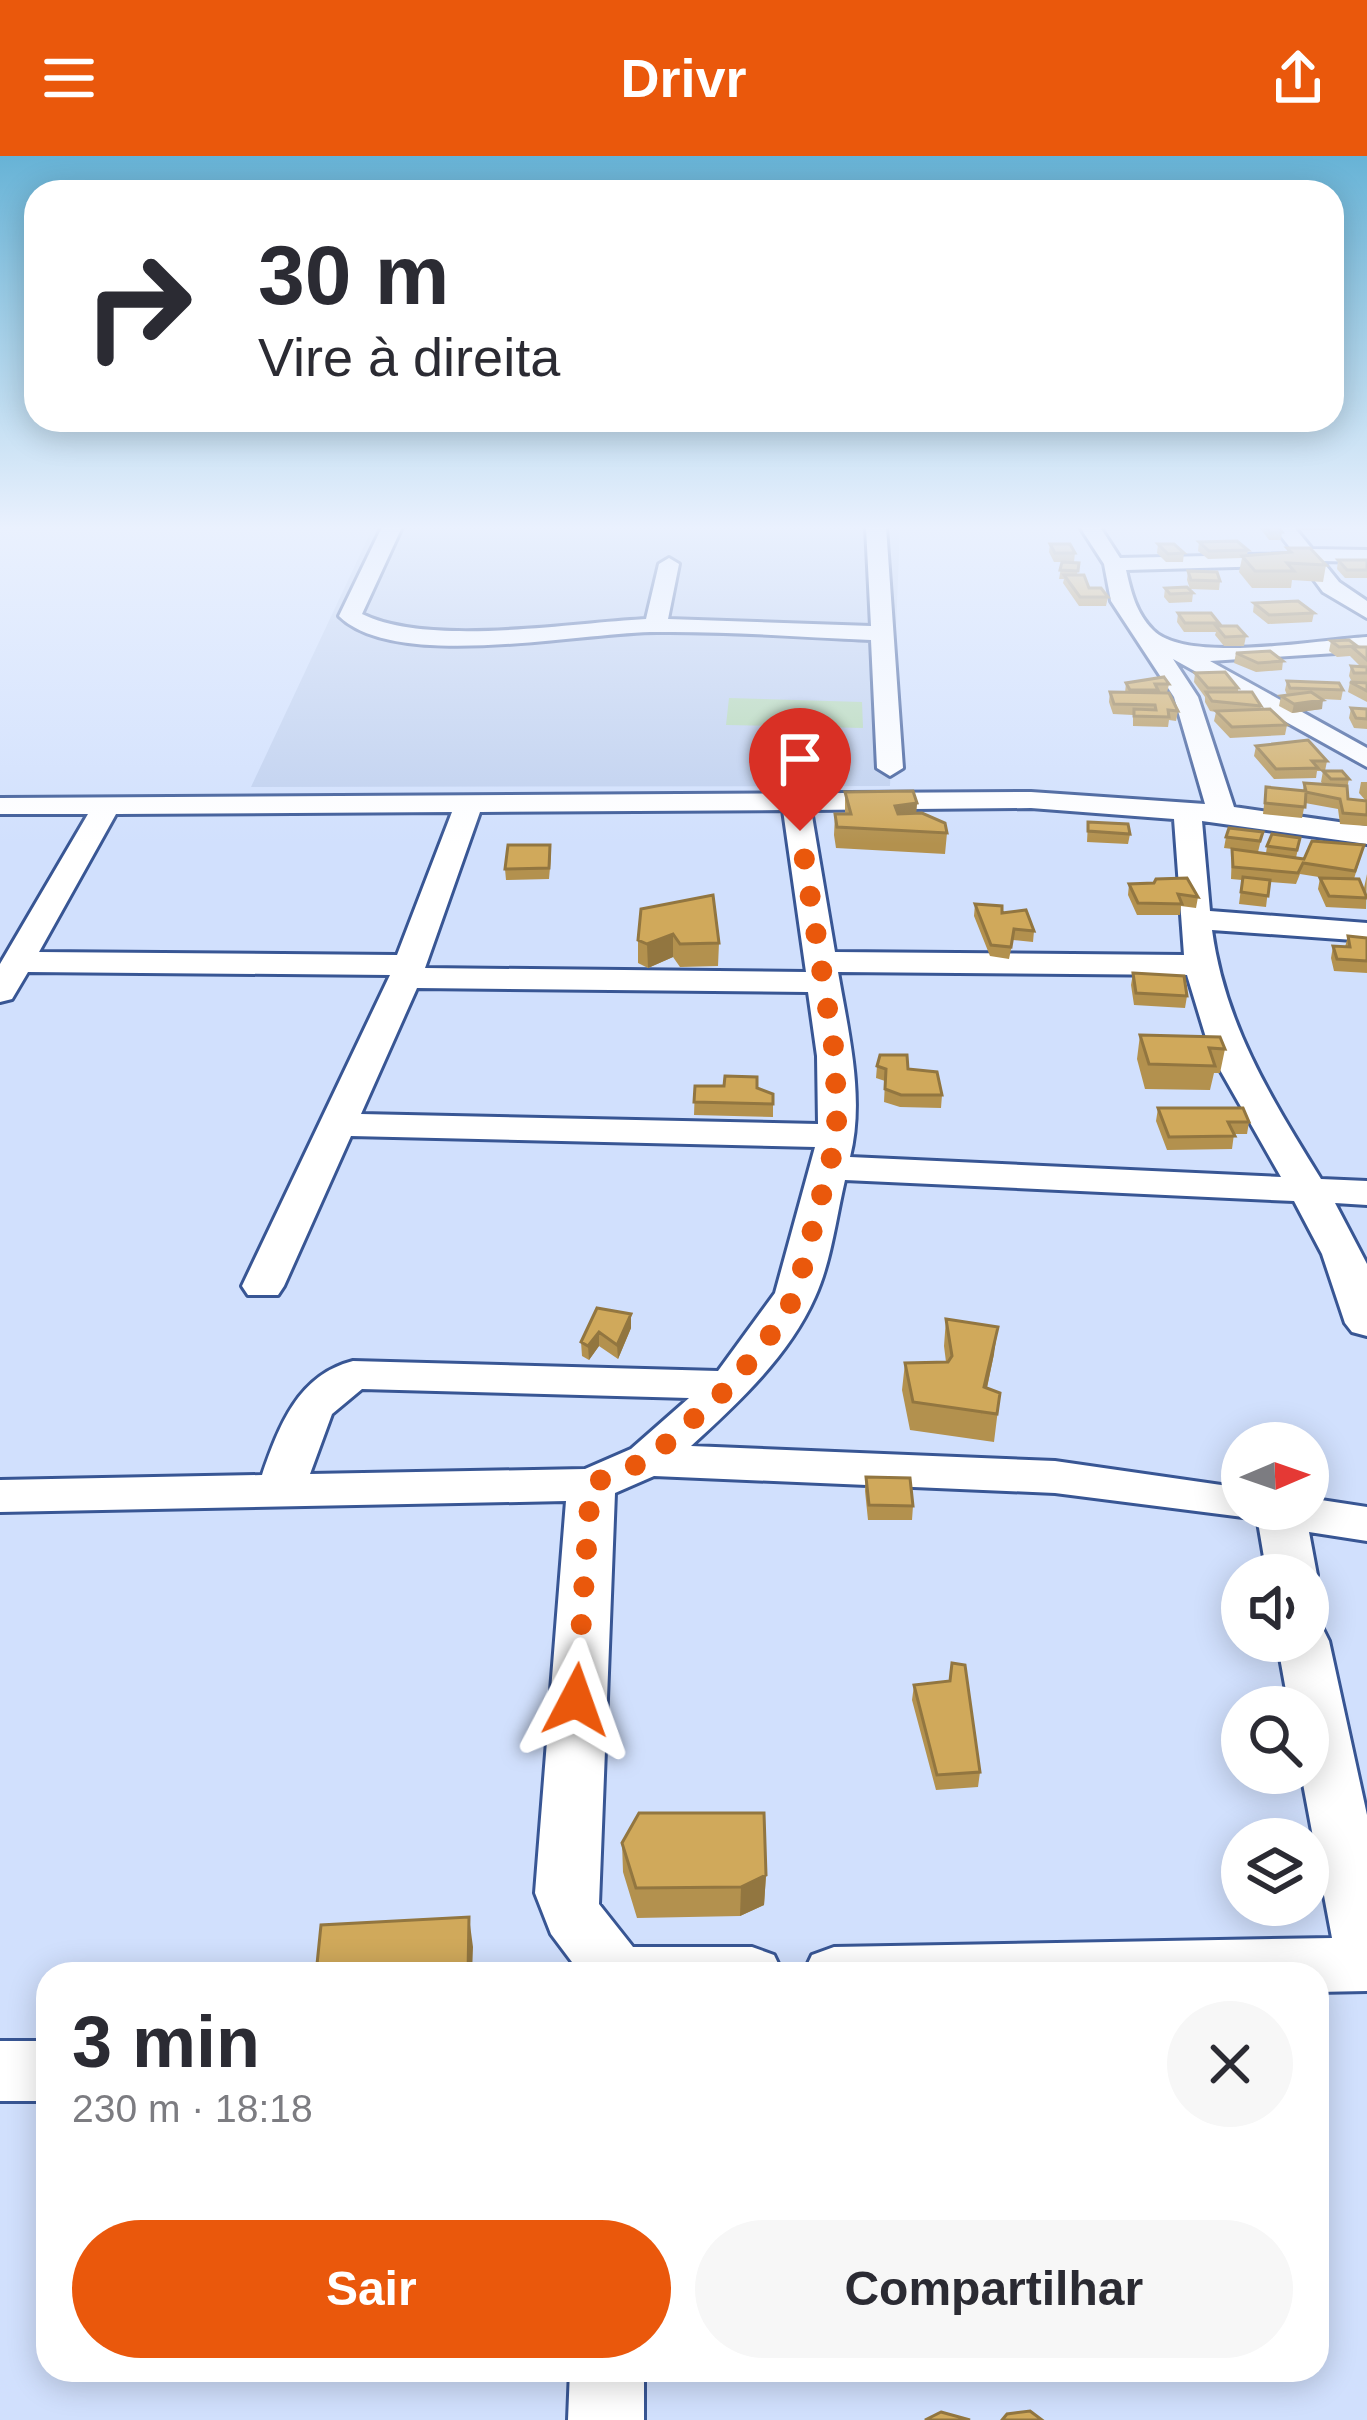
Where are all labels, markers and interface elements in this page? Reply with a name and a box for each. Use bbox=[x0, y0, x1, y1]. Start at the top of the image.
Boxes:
icon: menu bbox=[36, 45, 102, 111]
icon: share bbox=[1265, 45, 1331, 111]
text: Drivr bbox=[620, 48, 747, 108]
icon: right bbox=[60, 228, 216, 384]
text: 30 m bbox=[258, 228, 449, 322]
text: Vire à direita bbox=[258, 327, 560, 387]
pin bbox=[749, 708, 851, 831]
icon: arrive bbox=[767, 726, 833, 792]
north arrow bbox=[1221, 1422, 1329, 1530]
map controls bbox=[1221, 1422, 1329, 1926]
button: sound bbox=[1221, 1554, 1329, 1662]
position arrow bbox=[513, 1637, 639, 1763]
button: search bbox=[1221, 1686, 1329, 1794]
button: layers bbox=[1221, 1818, 1329, 1926]
button: close bbox=[1167, 2001, 1293, 2127]
text: 3 min bbox=[72, 2002, 260, 2082]
text: 230 m · 18:18 bbox=[72, 2087, 313, 2130]
button: Sair bbox=[72, 2220, 671, 2358]
button: Compartilhar bbox=[695, 2220, 1293, 2358]

